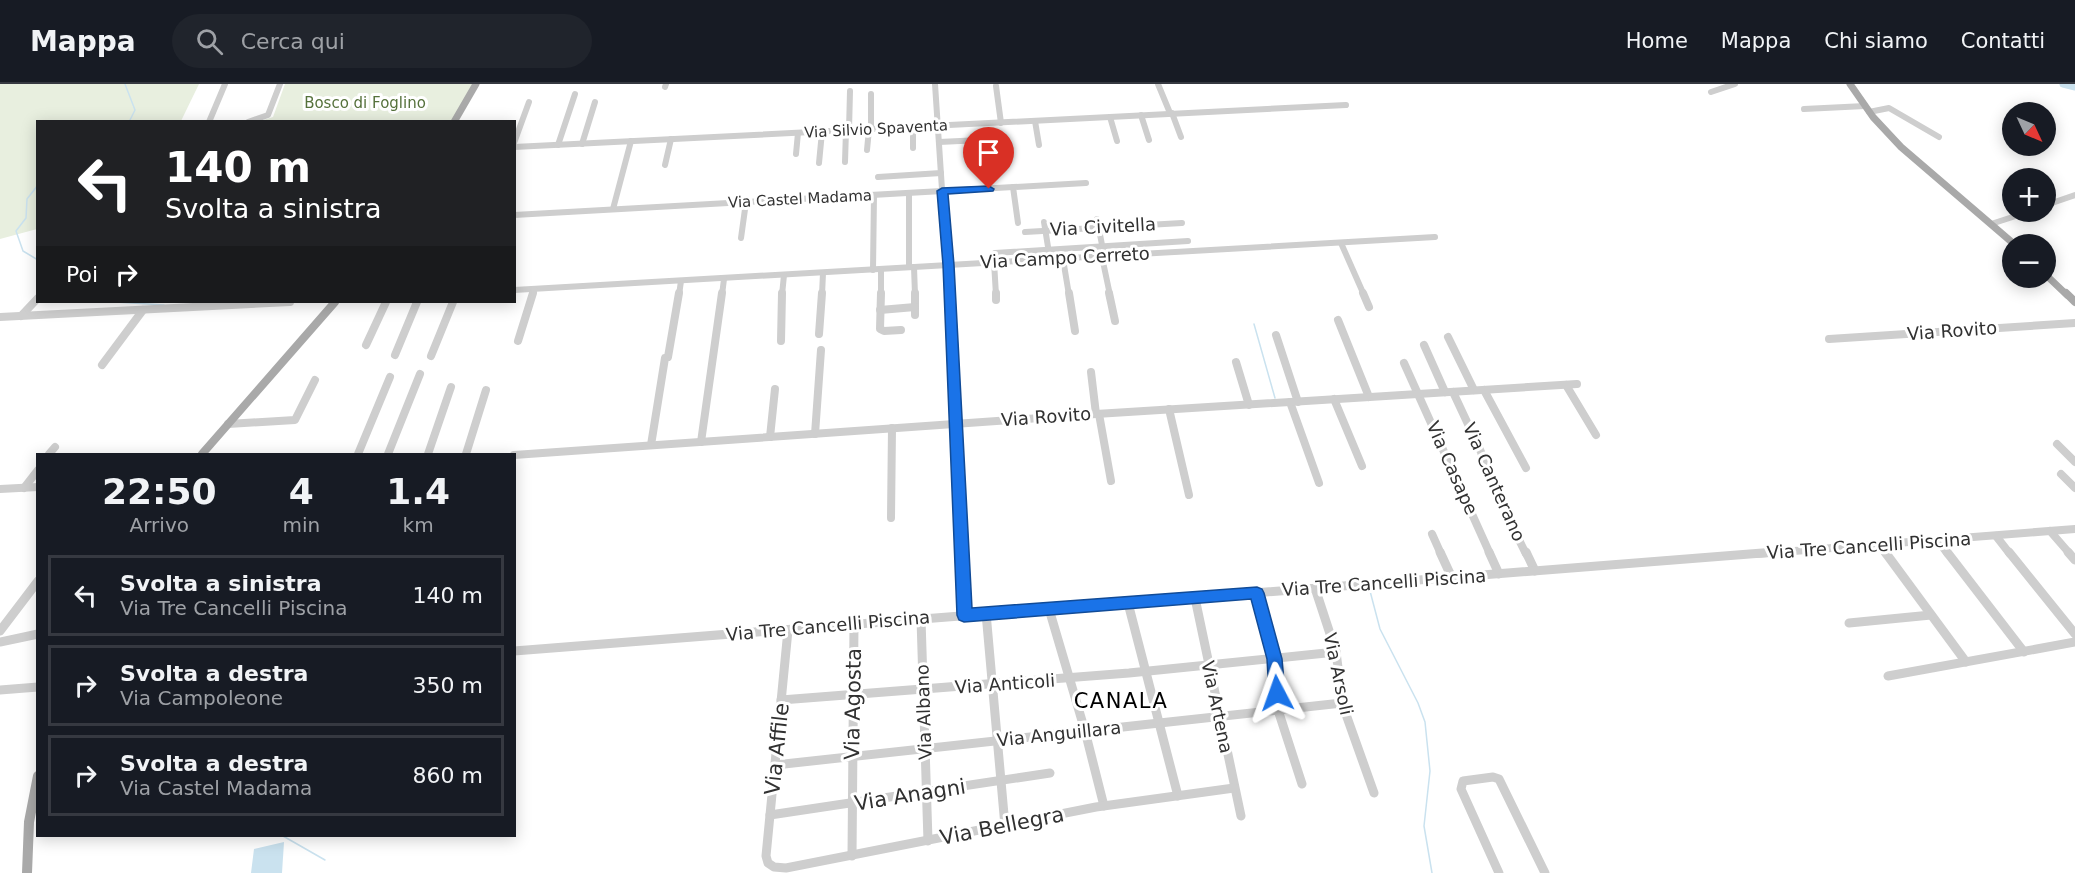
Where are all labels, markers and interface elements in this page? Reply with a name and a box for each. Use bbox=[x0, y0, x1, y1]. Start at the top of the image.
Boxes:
search box bbox=[172, 14, 592, 68]
text: Mappa bbox=[30, 25, 136, 58]
icon: search bbox=[193, 25, 226, 58]
text: Cerca qui bbox=[241, 29, 345, 54]
text: Home bbox=[1626, 29, 1688, 53]
text: Mappa bbox=[1721, 29, 1791, 53]
text: Chi siamo bbox=[1824, 29, 1928, 53]
text: Contatti bbox=[1961, 29, 2045, 53]
park label: Bosco di Foglino bbox=[304, 94, 426, 112]
north arrow bbox=[2002, 102, 2056, 156]
map controls bbox=[2002, 102, 2056, 288]
street label: Via Silvio Spaventa bbox=[804, 116, 948, 142]
pin bbox=[963, 127, 1014, 189]
icon: arrive bbox=[972, 136, 1005, 169]
text: 140 m bbox=[165, 143, 311, 192]
icon: left bbox=[66, 144, 144, 222]
button: + bbox=[2002, 168, 2056, 222]
street label: Via Castel Madama bbox=[728, 186, 872, 212]
text: Svolta a sinistra bbox=[165, 193, 381, 224]
street label: Via Civitella bbox=[1049, 213, 1156, 240]
button: − bbox=[2002, 234, 2056, 288]
street label: Via Campo Cerreto bbox=[980, 243, 1150, 272]
icon: right bbox=[110, 258, 143, 291]
text: Poi bbox=[66, 262, 98, 287]
street label: Via Rovito bbox=[1906, 317, 1998, 344]
street label: Via Rovito bbox=[1000, 403, 1092, 430]
street label: Via Casape bbox=[1422, 418, 1482, 518]
street label: Via Canterano bbox=[1459, 419, 1530, 544]
text: 22:50 bbox=[102, 471, 217, 512]
text: 4 bbox=[289, 471, 314, 512]
text: 1.4 bbox=[386, 471, 450, 512]
text: Arrivo bbox=[130, 513, 189, 537]
text: min bbox=[283, 513, 320, 537]
text: km bbox=[403, 513, 434, 537]
street label: Via Tre Cancelli Piscina bbox=[1766, 528, 1972, 563]
street label: Via Tre Cancelli Piscina bbox=[1281, 565, 1487, 600]
text: Svolta a sinistra bbox=[120, 571, 322, 596]
icon: left bbox=[69, 579, 102, 612]
text: 140 m bbox=[413, 583, 483, 608]
text: Via Tre Cancelli Piscina bbox=[120, 596, 347, 620]
street label: Via Tre Cancelli Piscina bbox=[725, 606, 931, 645]
street label: Via Arsoli bbox=[1320, 631, 1357, 717]
street label: Via Agosta bbox=[840, 648, 866, 760]
street label: Via Artena bbox=[1197, 659, 1238, 755]
text: Svolta a destra bbox=[120, 661, 308, 686]
position arrow bbox=[1245, 661, 1309, 725]
street label: Via Albano bbox=[911, 664, 936, 760]
icon: right bbox=[69, 669, 102, 702]
street label: Via Anticoli bbox=[954, 670, 1056, 697]
text: 350 m bbox=[413, 673, 483, 698]
text: Via Campoleone bbox=[120, 686, 283, 710]
district label: CANALA bbox=[1074, 689, 1168, 713]
street label: Via Affile bbox=[760, 702, 794, 796]
street label: Via Anguillara bbox=[996, 717, 1122, 750]
text: Svolta a destra bbox=[120, 751, 308, 776]
icon: right bbox=[69, 759, 102, 792]
text: 860 m bbox=[413, 763, 483, 788]
street label: Via Anagni bbox=[853, 774, 967, 816]
text: Via Castel Madama bbox=[120, 776, 312, 800]
street label: Via Bellegra bbox=[938, 802, 1066, 850]

